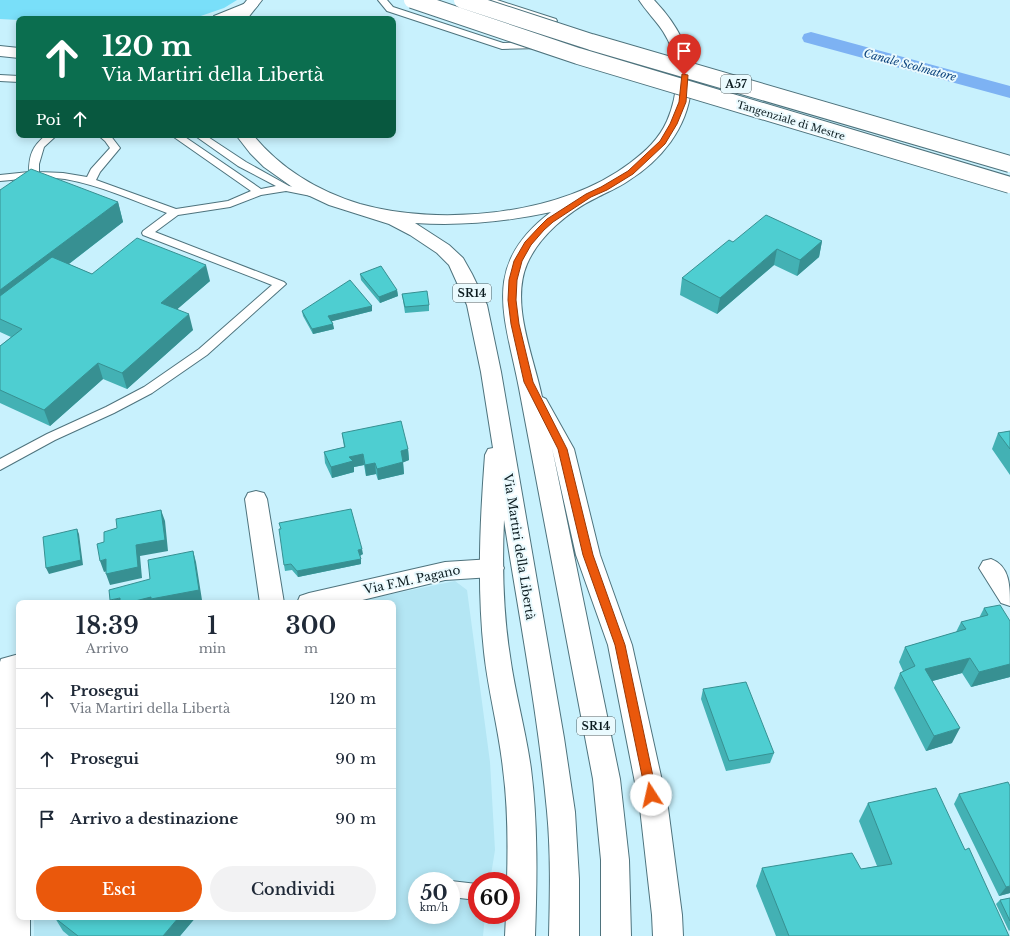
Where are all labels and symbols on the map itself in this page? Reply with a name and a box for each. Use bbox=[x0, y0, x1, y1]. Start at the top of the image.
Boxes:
pin bbox=[667, 34, 701, 75]
water label: Canale Scolmatore bbox=[862, 46, 958, 84]
road number: A57 bbox=[721, 75, 751, 93]
street label: Tangenziale di Mestre bbox=[735, 98, 847, 143]
road number: SR14 bbox=[453, 284, 491, 302]
street label: Via Martiri della Libertà bbox=[500, 472, 539, 621]
street label: Via F.M. Pagano bbox=[361, 562, 462, 597]
road number: SR14 bbox=[577, 717, 615, 735]
position arrow bbox=[630, 774, 672, 816]
speed limit sign: 60 bbox=[468, 872, 520, 924]

